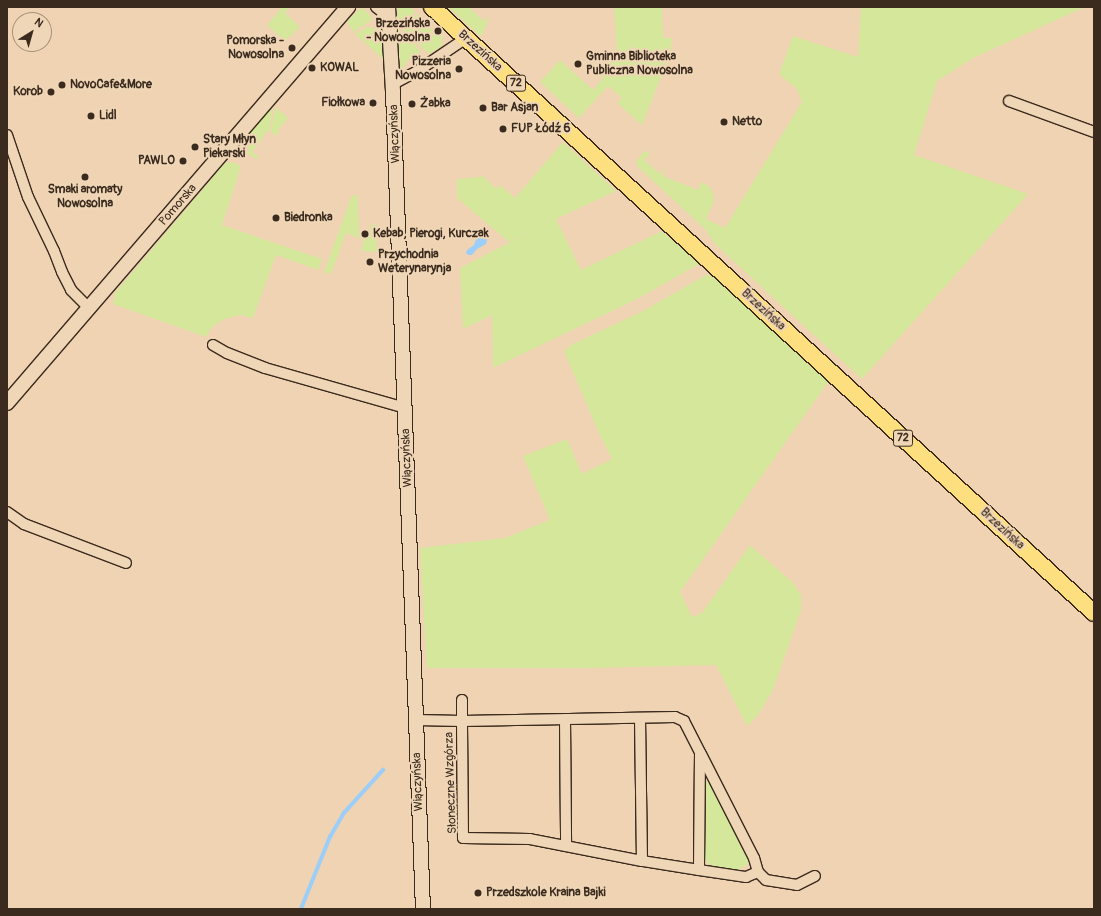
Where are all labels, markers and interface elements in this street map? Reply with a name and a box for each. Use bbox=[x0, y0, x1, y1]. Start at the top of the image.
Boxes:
north arrow bbox=[12, 12, 52, 52]
text: N bbox=[32, 15, 46, 30]
place label: Brzezińska - Nowosolna bbox=[366, 17, 430, 45]
marker: Brzezińska - Nowosolna bbox=[433, 26, 443, 36]
street label: Brzezińska bbox=[455, 27, 505, 75]
place label: Pomorska - Nowosolna bbox=[226, 34, 284, 62]
marker: Pomorska - Nowosolna bbox=[287, 43, 297, 53]
place label: Gminna Biblioteka Publiczna Nowosolna bbox=[586, 50, 693, 78]
place label: Pizzeria Nowosolna bbox=[395, 55, 451, 83]
marker: Gminna Biblioteka Publiczna Nowosolna bbox=[573, 59, 583, 69]
place label: KOWAL bbox=[320, 61, 359, 75]
marker: KOWAL bbox=[307, 63, 317, 73]
marker: Pizzeria Nowosolna bbox=[454, 64, 464, 74]
road number: 72 bbox=[506, 74, 526, 92]
place label: NovoCafe&More bbox=[70, 78, 152, 92]
marker: NovoCafe&More bbox=[57, 80, 67, 90]
place label: Korob bbox=[13, 85, 43, 99]
marker: Korob bbox=[46, 87, 56, 97]
place label: Fiołkowa bbox=[321, 96, 365, 110]
place label: Żabka bbox=[420, 97, 451, 111]
marker: Fiołkowa bbox=[368, 98, 378, 108]
marker: Żabka bbox=[407, 99, 417, 109]
place label: Bar Asjan bbox=[491, 101, 538, 115]
marker: Bar Asjan bbox=[478, 103, 488, 113]
street label: Wiączyńska bbox=[387, 104, 403, 164]
place label: Lidl bbox=[99, 109, 117, 123]
marker: Lidl bbox=[86, 111, 96, 121]
place label: Netto bbox=[732, 115, 762, 129]
marker: Netto bbox=[719, 117, 729, 127]
place label: FUP Łódź 6 bbox=[511, 122, 571, 136]
marker: FUP Łódź 6 bbox=[498, 124, 508, 134]
place label: Stary Młyn Piekarski bbox=[203, 133, 256, 161]
marker: Stary Młyn Piekarski bbox=[190, 142, 200, 152]
place label: PAWLO bbox=[138, 154, 175, 168]
marker: PAWLO bbox=[178, 156, 188, 166]
marker: Smaki aromaty Nowosolna bbox=[80, 172, 90, 182]
street label: Pomorska bbox=[156, 181, 200, 229]
place label: Smaki aromaty Nowosolna bbox=[48, 183, 122, 211]
place label: Biedronka bbox=[284, 211, 332, 225]
marker: Biedronka bbox=[271, 213, 281, 223]
place label: Kebab, Pierogi, Kurczak bbox=[373, 227, 489, 241]
marker: Kebab, Pierogi, Kurczak bbox=[360, 229, 370, 239]
place label: Przychodnia Weterynarynja bbox=[378, 248, 451, 276]
marker: Przychodnia Weterynarynja bbox=[365, 257, 375, 267]
street label: Brzezińska bbox=[738, 286, 788, 334]
street label: Wiączyńska bbox=[399, 428, 415, 488]
road number: 72 bbox=[893, 429, 913, 447]
street label: Brzezińska bbox=[977, 505, 1027, 553]
street label: Słoneczne Wzgórza bbox=[442, 732, 460, 834]
street label: Wiączyńska bbox=[410, 752, 426, 812]
place label: Przedszkole Kraina Bajki bbox=[486, 886, 606, 900]
marker: Przedszkole Kraina Bajki bbox=[473, 888, 483, 898]

